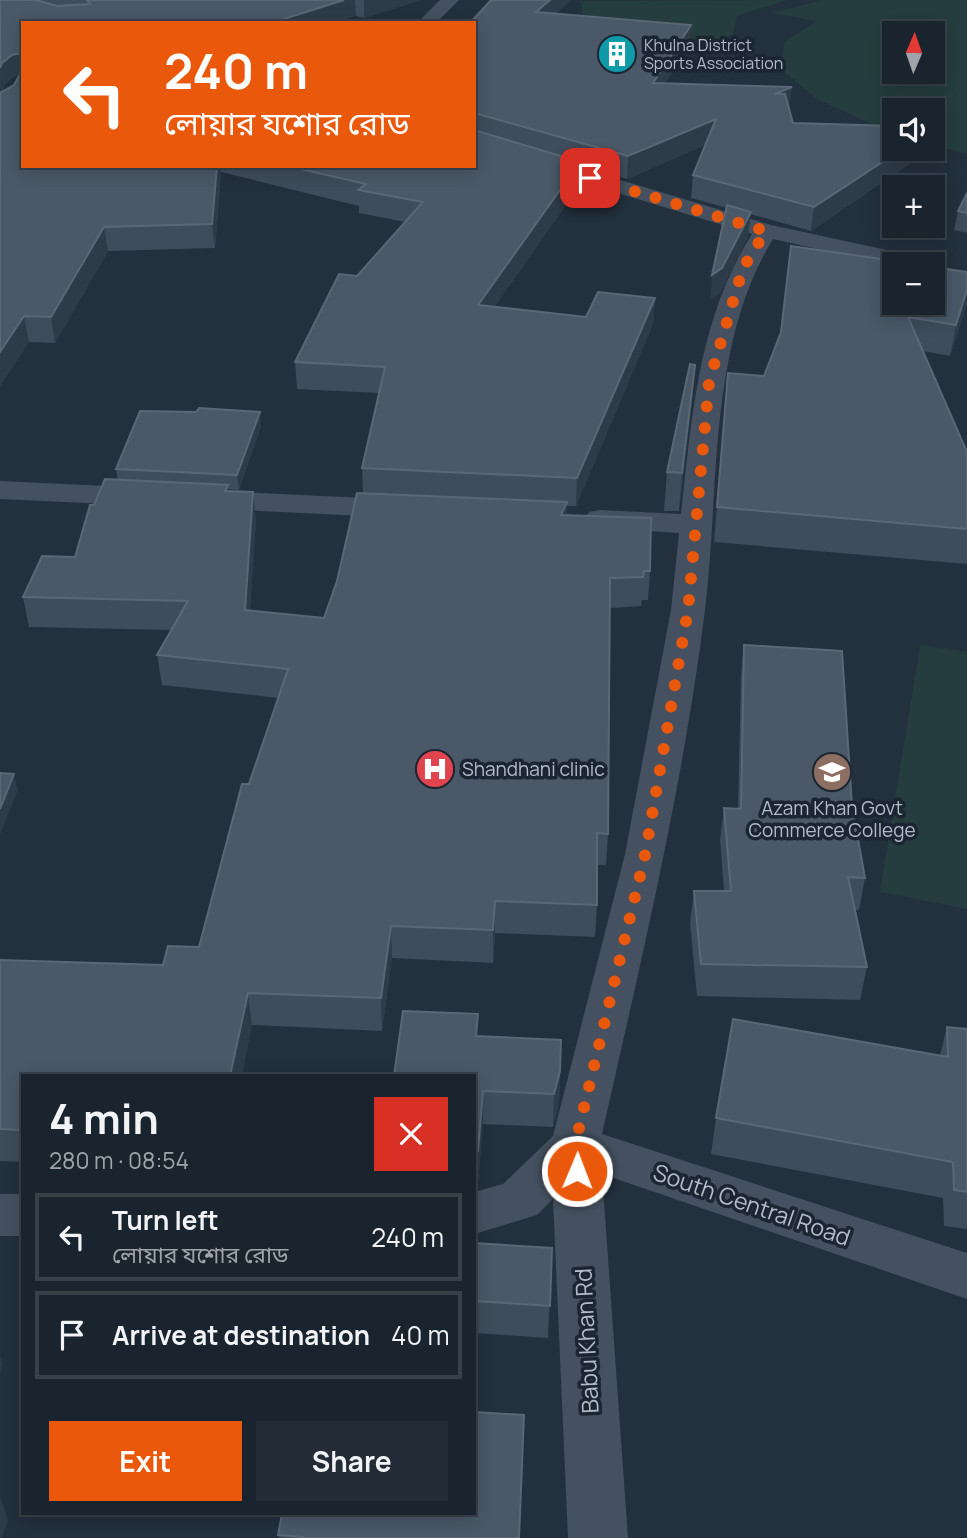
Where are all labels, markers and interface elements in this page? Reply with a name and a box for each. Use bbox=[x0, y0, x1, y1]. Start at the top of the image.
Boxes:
north arrow bbox=[882, 21, 945, 84]
map controls bbox=[882, 21, 945, 315]
building icon: Khulna District Sports Association bbox=[596, 33, 638, 75]
place label: Khulna District Sports Association bbox=[644, 34, 783, 74]
text: 240 m bbox=[164, 37, 308, 104]
icon: left bbox=[49, 49, 140, 140]
button: sound bbox=[882, 98, 945, 161]
text: লোয়ার যশোর রোড bbox=[164, 101, 409, 145]
pin bbox=[560, 148, 620, 208]
icon: arrive bbox=[571, 159, 609, 197]
button: + bbox=[882, 175, 945, 238]
button: − bbox=[882, 252, 945, 315]
hospital icon: Shandhani clinic bbox=[414, 748, 456, 790]
school or university icon: Azam Khan Govt Commerce College bbox=[811, 751, 853, 793]
place label: Shandhani clinic bbox=[462, 756, 605, 782]
place label: Azam Khan Govt Commerce College bbox=[748, 795, 916, 843]
text: 4 min bbox=[49, 1089, 159, 1147]
button: close bbox=[374, 1097, 448, 1171]
position arrow bbox=[540, 1134, 614, 1208]
text: 280 m · 08:54 bbox=[49, 1144, 189, 1176]
street label: South Central Road bbox=[649, 1155, 855, 1253]
text: Turn left bbox=[112, 1202, 219, 1238]
icon: left bbox=[53, 1218, 91, 1256]
text: 240 m bbox=[371, 1219, 444, 1255]
text: লোয়ার যশোর রোড bbox=[112, 1238, 288, 1270]
street label: Babu Khan Rd bbox=[566, 1268, 606, 1414]
icon: arrive bbox=[53, 1316, 91, 1354]
text: Arrive at destination bbox=[112, 1317, 370, 1353]
text: 40 m bbox=[391, 1317, 450, 1353]
button: Exit bbox=[49, 1421, 242, 1501]
button: Share bbox=[256, 1421, 448, 1501]

